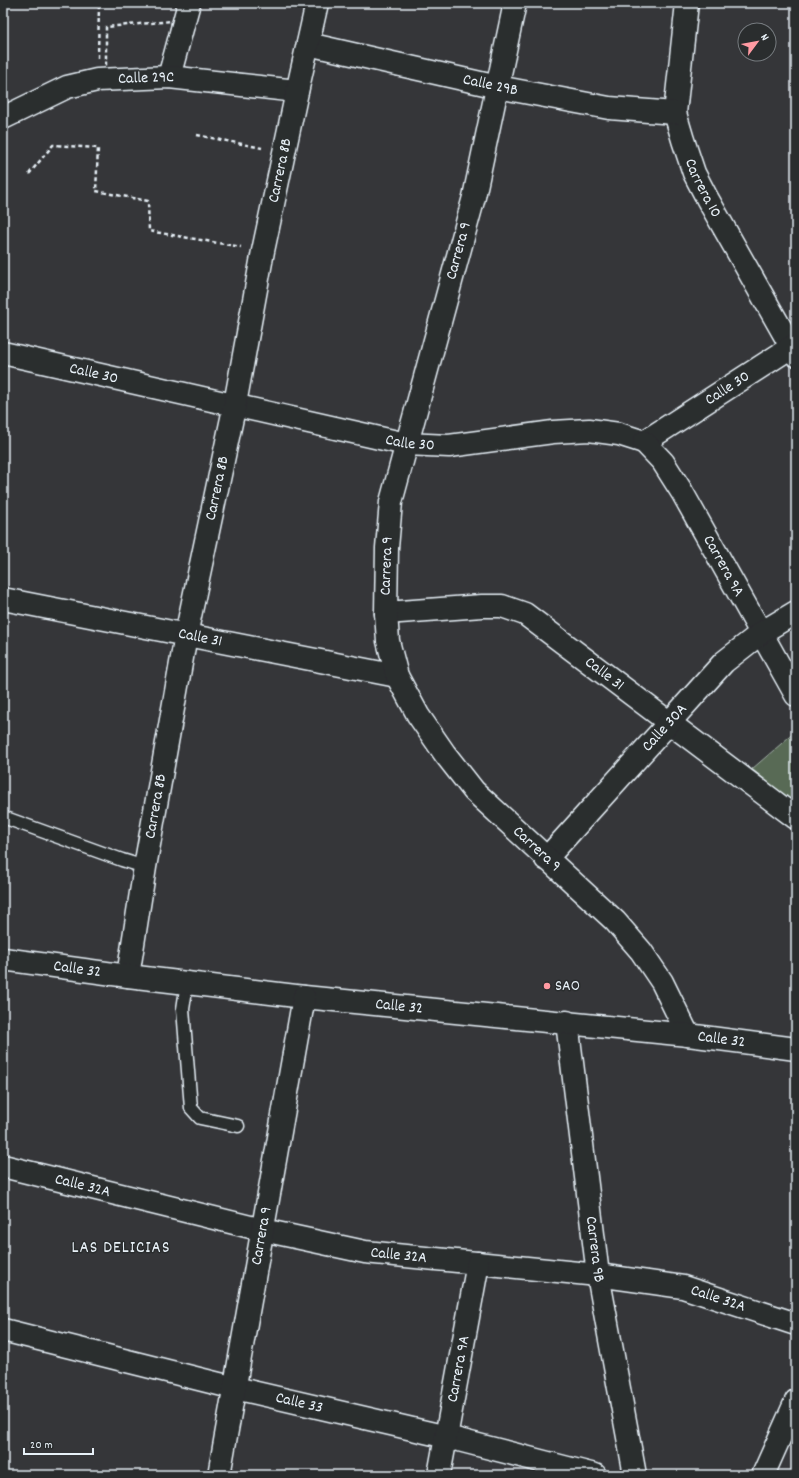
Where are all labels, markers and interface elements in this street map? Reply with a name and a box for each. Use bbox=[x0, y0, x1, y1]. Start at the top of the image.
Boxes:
north arrow bbox=[737, 22, 777, 62]
text: N bbox=[756, 31, 772, 45]
street label: Calle 29C bbox=[118, 65, 175, 91]
street label: Calle 29B bbox=[461, 68, 520, 102]
street label: Carrera 8B bbox=[262, 136, 298, 205]
street label: Carrera 10 bbox=[679, 156, 727, 222]
street label: Carrera 9 bbox=[440, 220, 478, 282]
street label: Calle 30 bbox=[67, 357, 120, 390]
street label: Calle 30 bbox=[700, 365, 755, 411]
street label: Calle 30 bbox=[383, 428, 435, 457]
street label: Carrera 8B bbox=[199, 454, 235, 523]
street label: Carrera 9A bbox=[697, 531, 750, 601]
street label: Carrera 9 bbox=[374, 536, 400, 596]
street label: Calle 31 bbox=[176, 622, 224, 653]
street label: Calle 31 bbox=[580, 651, 629, 696]
street label: Calle 30A bbox=[637, 698, 693, 757]
street label: Carrera 8B bbox=[139, 772, 173, 841]
street label: Carrera 9 bbox=[507, 821, 566, 877]
street label: Calle 32 bbox=[52, 954, 103, 984]
place label: SAO bbox=[555, 975, 580, 998]
marker: SAO bbox=[542, 981, 552, 991]
street label: Calle 32 bbox=[374, 993, 424, 1020]
street label: Calle 32 bbox=[696, 1025, 747, 1054]
street label: Calle 32A bbox=[52, 1168, 113, 1204]
street label: Carrera 9 bbox=[245, 1205, 278, 1267]
street label: Carrera 9B bbox=[579, 1215, 611, 1284]
district label: LAS DELICIAS bbox=[72, 1237, 170, 1261]
street label: Calle 32A bbox=[369, 1241, 428, 1270]
street label: Calle 32A bbox=[688, 1279, 749, 1318]
street label: Carrera 9A bbox=[441, 1333, 476, 1404]
street label: Calle 33 bbox=[273, 1386, 325, 1419]
scale bar bbox=[24, 1430, 93, 1456]
text: 20 m bbox=[30, 1437, 53, 1454]

